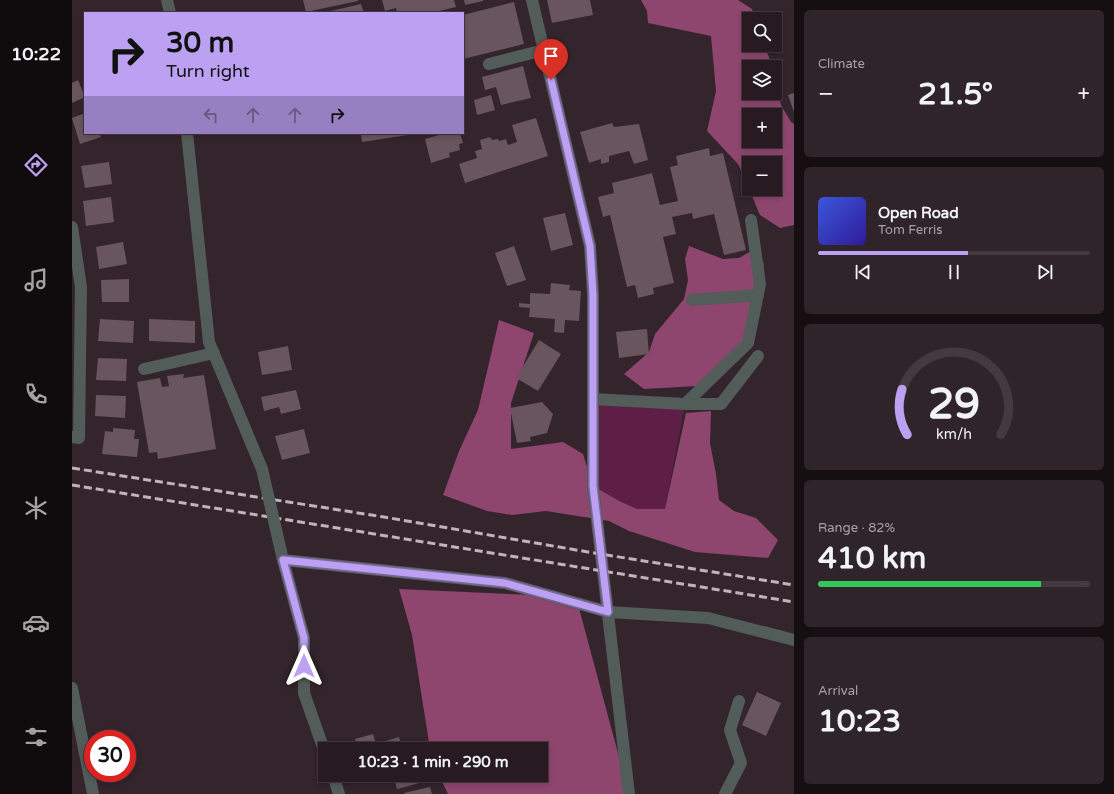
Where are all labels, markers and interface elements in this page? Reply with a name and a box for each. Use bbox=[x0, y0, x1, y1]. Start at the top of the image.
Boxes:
map controls bbox=[742, 12, 782, 196]
button: search bbox=[742, 12, 782, 52]
text: 30 m bbox=[166, 26, 234, 60]
icon: right bbox=[100, 28, 152, 80]
pin bbox=[534, 39, 568, 80]
text: 10:22 bbox=[11, 43, 61, 65]
icon: arrive bbox=[540, 45, 562, 67]
text: Climate bbox=[818, 56, 865, 72]
text: Turn right bbox=[166, 60, 250, 82]
button: layers bbox=[742, 60, 782, 100]
text: 21.5° bbox=[918, 76, 993, 113]
text: − bbox=[818, 81, 834, 107]
text: + bbox=[1078, 81, 1090, 107]
icon: left bbox=[200, 104, 222, 126]
icon: ahead bbox=[242, 104, 264, 126]
icon: ahead bbox=[284, 104, 306, 126]
icon: right bbox=[326, 104, 348, 126]
button: + bbox=[742, 108, 782, 148]
icon: directions bbox=[22, 151, 50, 179]
button: − bbox=[742, 156, 782, 196]
text: Open Road bbox=[878, 204, 959, 222]
text: Tom Ferris bbox=[878, 222, 942, 238]
icon: previous bbox=[852, 261, 874, 283]
icon: pause bbox=[943, 261, 965, 283]
icon: next bbox=[1034, 261, 1056, 283]
icon: music bbox=[22, 266, 50, 294]
icon: phone bbox=[22, 380, 50, 408]
text: 29 bbox=[928, 380, 980, 430]
text: km/h bbox=[936, 426, 972, 443]
icon: climate bbox=[22, 494, 50, 522]
text: Range · 82% bbox=[818, 520, 895, 536]
text: 410 km bbox=[818, 540, 926, 577]
icon: car bbox=[22, 609, 50, 637]
position arrow bbox=[283, 645, 325, 687]
text: Arrival bbox=[818, 683, 858, 699]
text: 10:23 bbox=[818, 703, 901, 740]
icon: filters bbox=[22, 723, 50, 751]
speed limit sign: 30 bbox=[84, 730, 136, 782]
text: 10:23 · 1 min · 290 m bbox=[358, 753, 508, 771]

